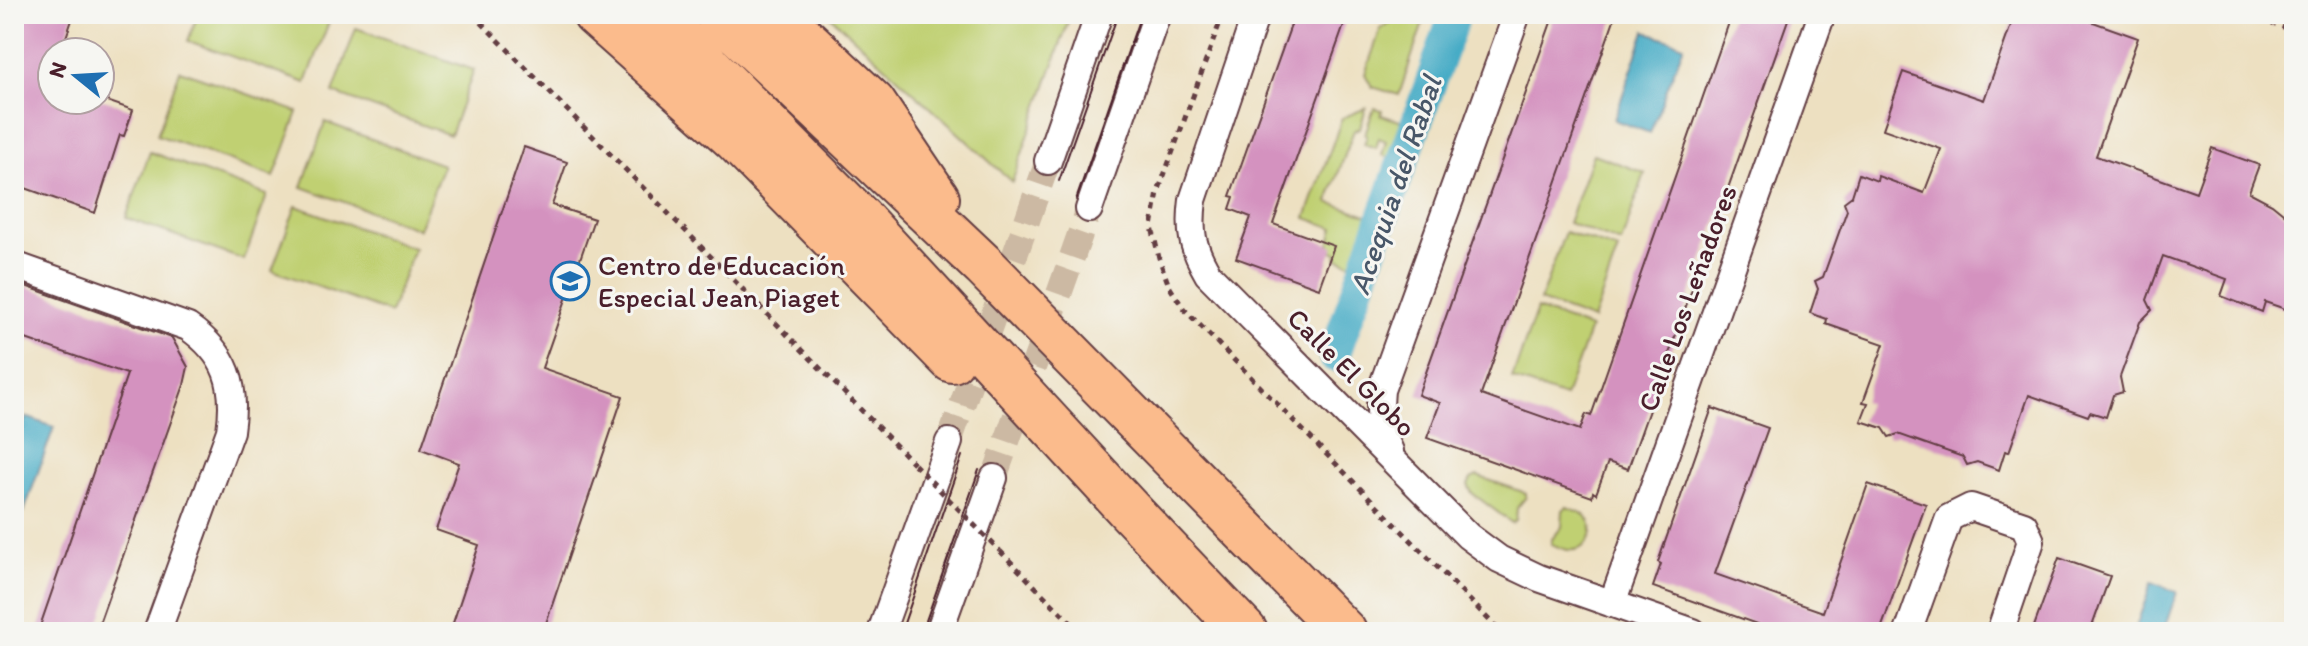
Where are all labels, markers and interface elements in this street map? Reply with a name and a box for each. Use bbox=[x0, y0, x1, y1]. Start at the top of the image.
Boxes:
north arrow bbox=[36, 36, 116, 116]
text: N bbox=[42, 59, 73, 81]
water label: Acequia del Rabal bbox=[1340, 69, 1451, 299]
street label: Calle Los Leñadores bbox=[1630, 180, 1744, 416]
place label: Centro de Educación Especial Jean Piaget bbox=[598, 248, 845, 314]
school or university icon: Centro de Educación Especial Jean Piaget bbox=[549, 260, 591, 302]
street label: Calle El Globo bbox=[1281, 301, 1423, 443]

